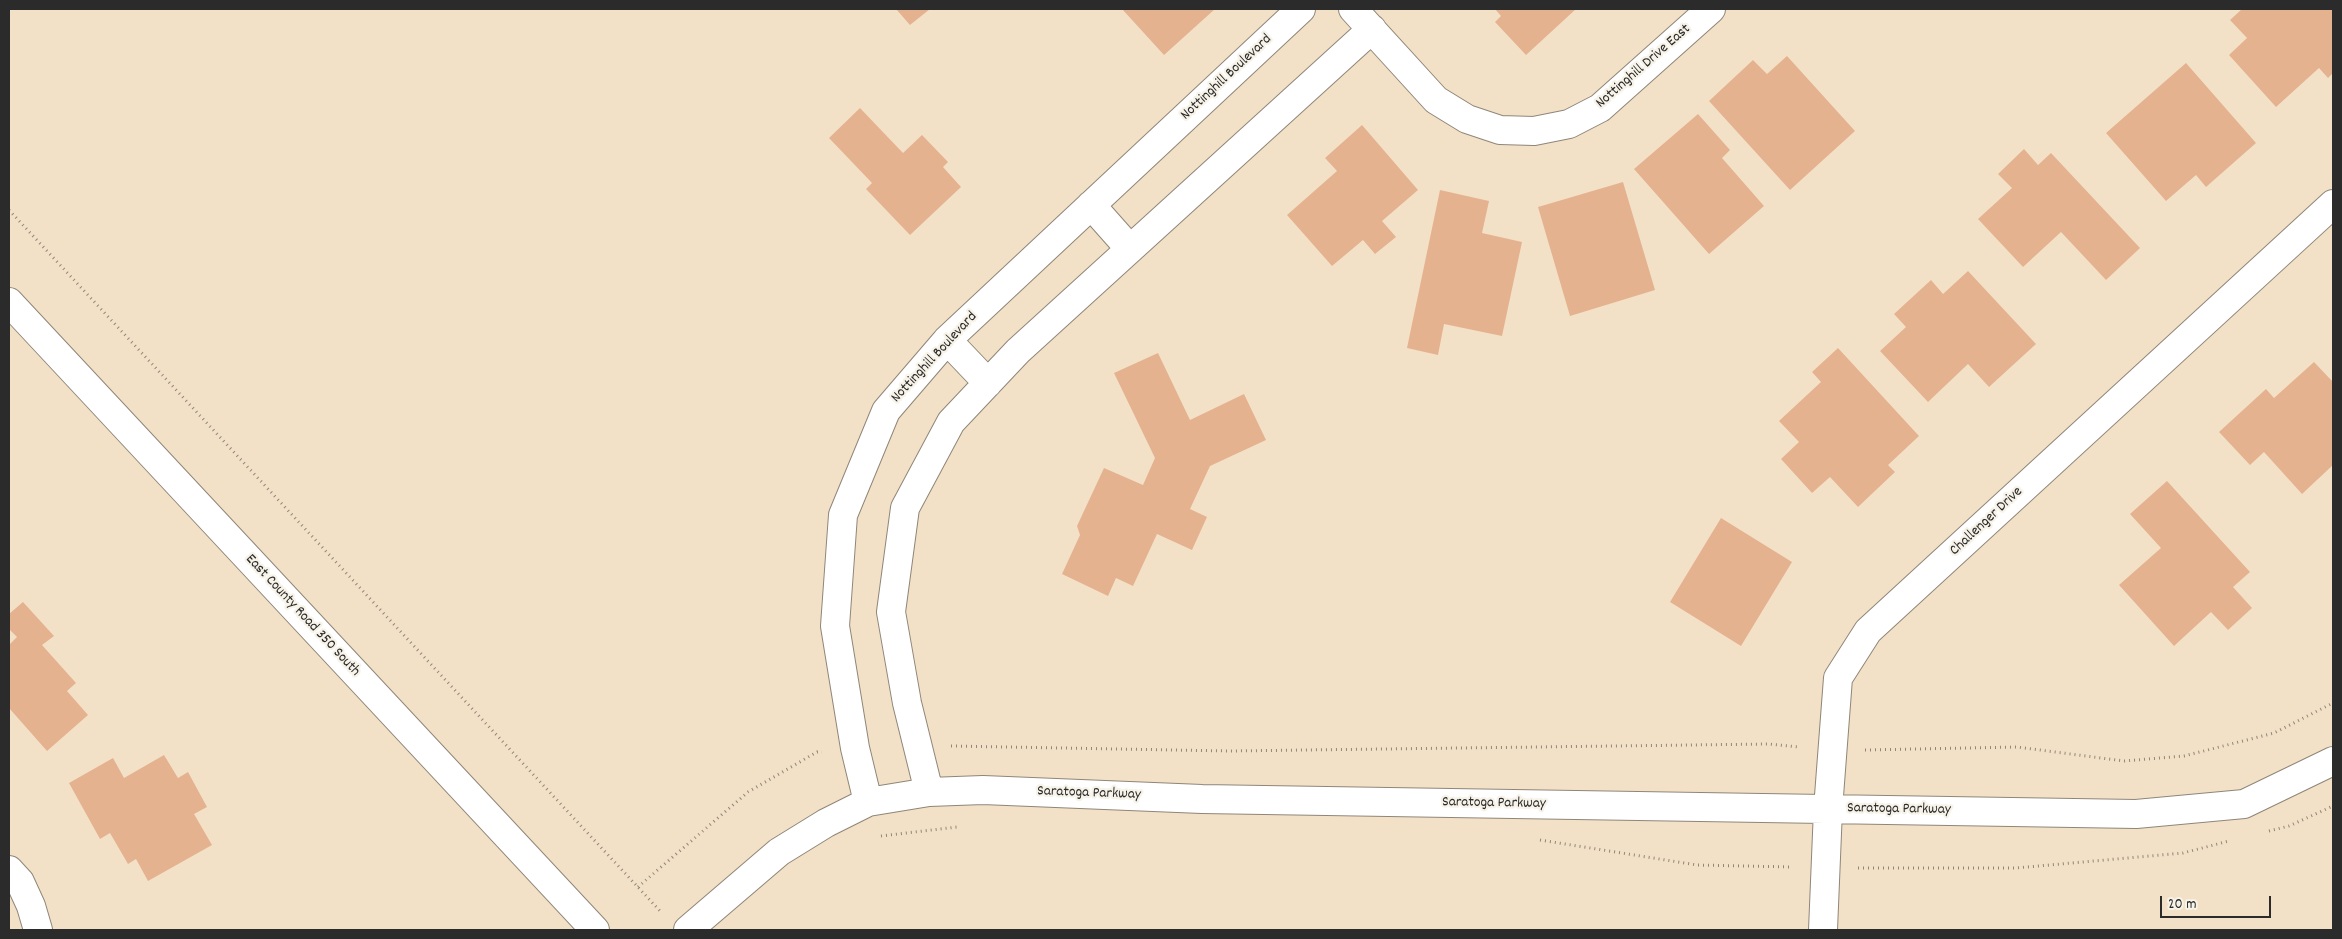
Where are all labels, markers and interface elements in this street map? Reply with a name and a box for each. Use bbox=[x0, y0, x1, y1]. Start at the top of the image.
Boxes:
street label: Nottinghill Drive East bbox=[1593, 21, 1695, 113]
street label: Nottinghill Boulevard bbox=[1178, 31, 1276, 125]
street label: Nottinghill Boulevard bbox=[888, 309, 982, 407]
street label: Challenger Drive bbox=[1947, 484, 2027, 560]
street label: East County Road 350 South bbox=[241, 551, 363, 681]
street label: Saratoga Parkway bbox=[1037, 783, 1141, 805]
street label: Saratoga Parkway bbox=[1442, 794, 1546, 814]
street label: Saratoga Parkway bbox=[1847, 800, 1951, 820]
scale bar bbox=[2162, 886, 2273, 918]
text: 20 m bbox=[2168, 894, 2196, 916]

